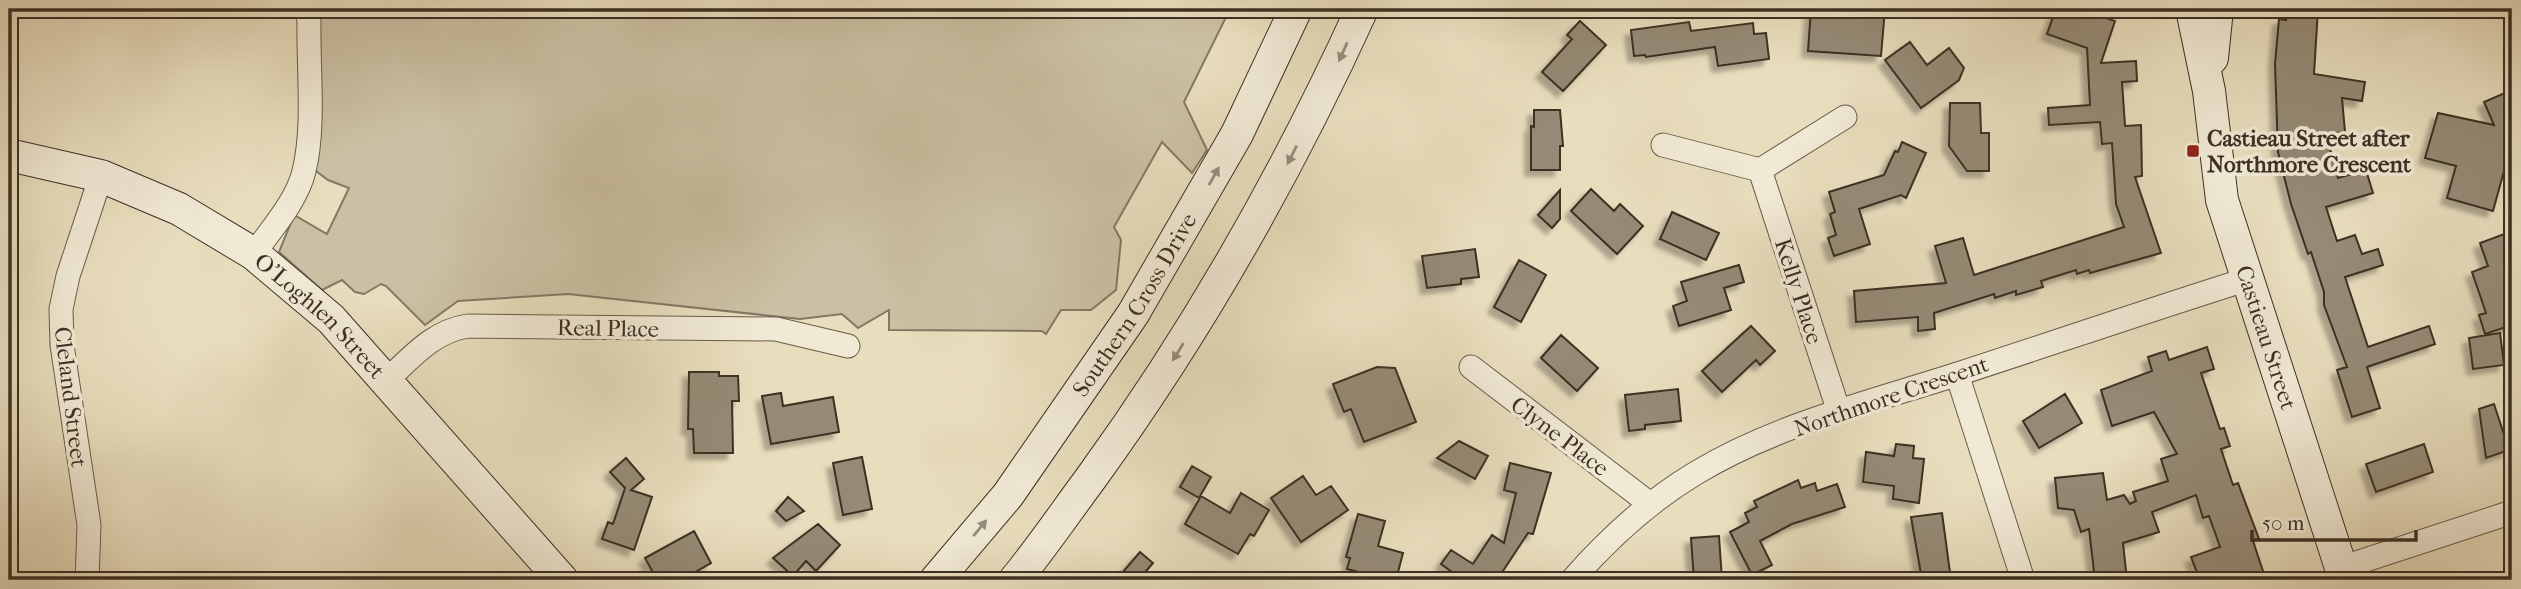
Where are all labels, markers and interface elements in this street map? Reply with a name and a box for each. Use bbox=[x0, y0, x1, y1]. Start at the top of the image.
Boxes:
one-way arrow bbox=[1337, 41, 1348, 62]
place label: Castieau Street after Northmore Crescent bbox=[2207, 125, 2412, 178]
marker: Castieau Street after Northmore Crescent bbox=[2185, 143, 2201, 159]
one-way arrow bbox=[1287, 145, 1298, 165]
one-way arrow bbox=[1208, 166, 1220, 186]
street label: Southern Cross Drive bbox=[1067, 208, 1202, 402]
street label: Kelly Place bbox=[1769, 235, 1828, 347]
street label: O'Loghlen Street bbox=[249, 247, 390, 384]
street label: Castieau Street bbox=[2230, 262, 2302, 413]
street label: Real Place bbox=[557, 314, 659, 343]
street label: Cleland Street bbox=[48, 325, 93, 469]
one-way arrow bbox=[1172, 342, 1185, 361]
street label: Northmore Crescent bbox=[1790, 351, 1992, 442]
street label: Clyne Place bbox=[1505, 391, 1614, 482]
scale bar bbox=[2252, 498, 2416, 542]
text: 50 m bbox=[2262, 511, 2305, 535]
one-way arrow bbox=[973, 520, 988, 538]

